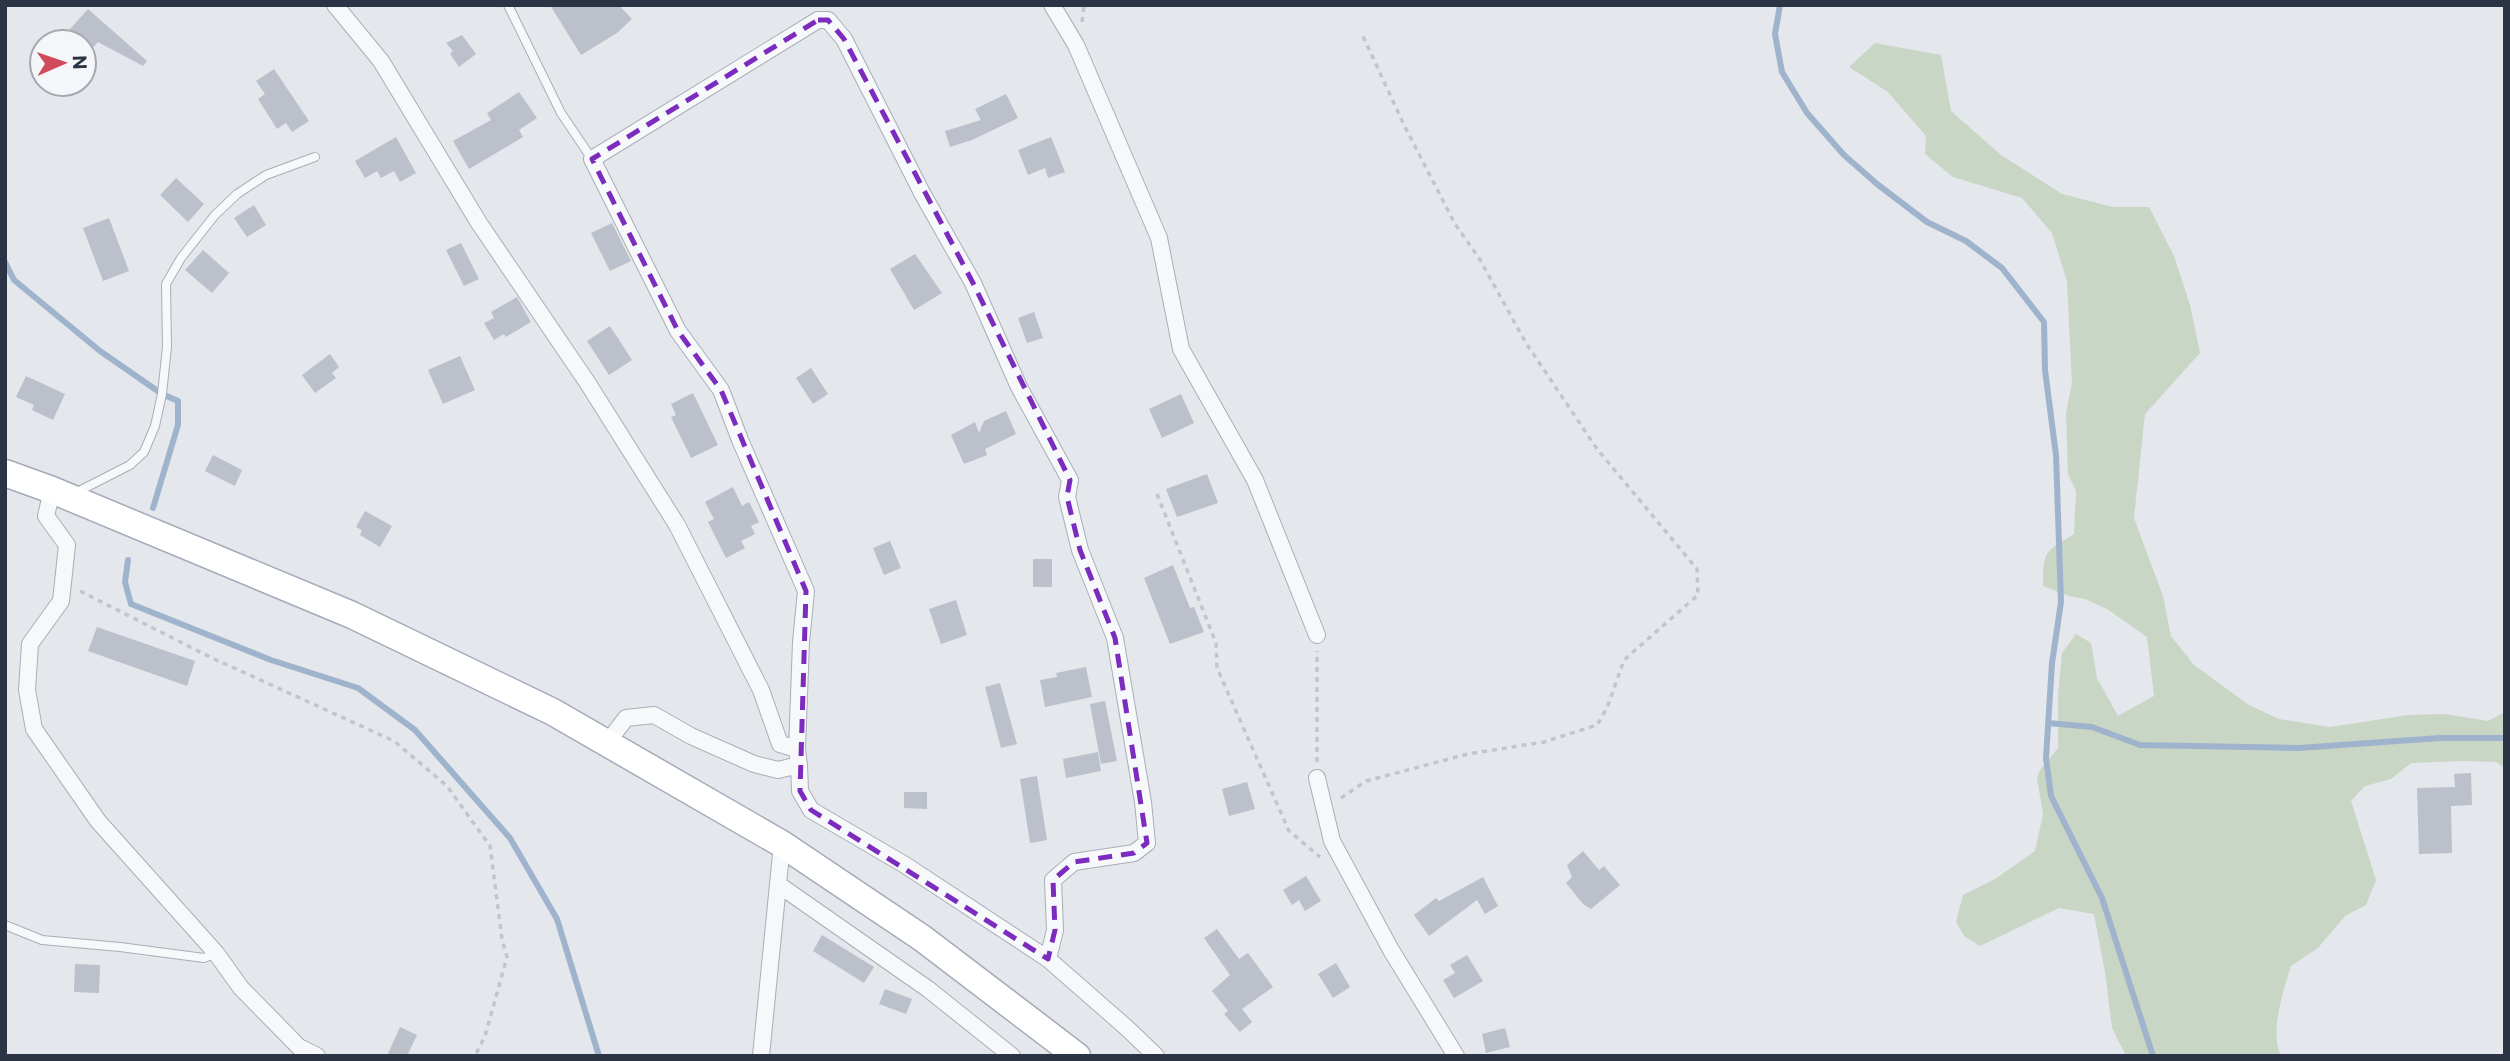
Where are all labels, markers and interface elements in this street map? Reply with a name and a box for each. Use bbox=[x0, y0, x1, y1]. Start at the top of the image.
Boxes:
north arrow bbox=[28, 28, 98, 98]
text: N bbox=[69, 55, 92, 70]

